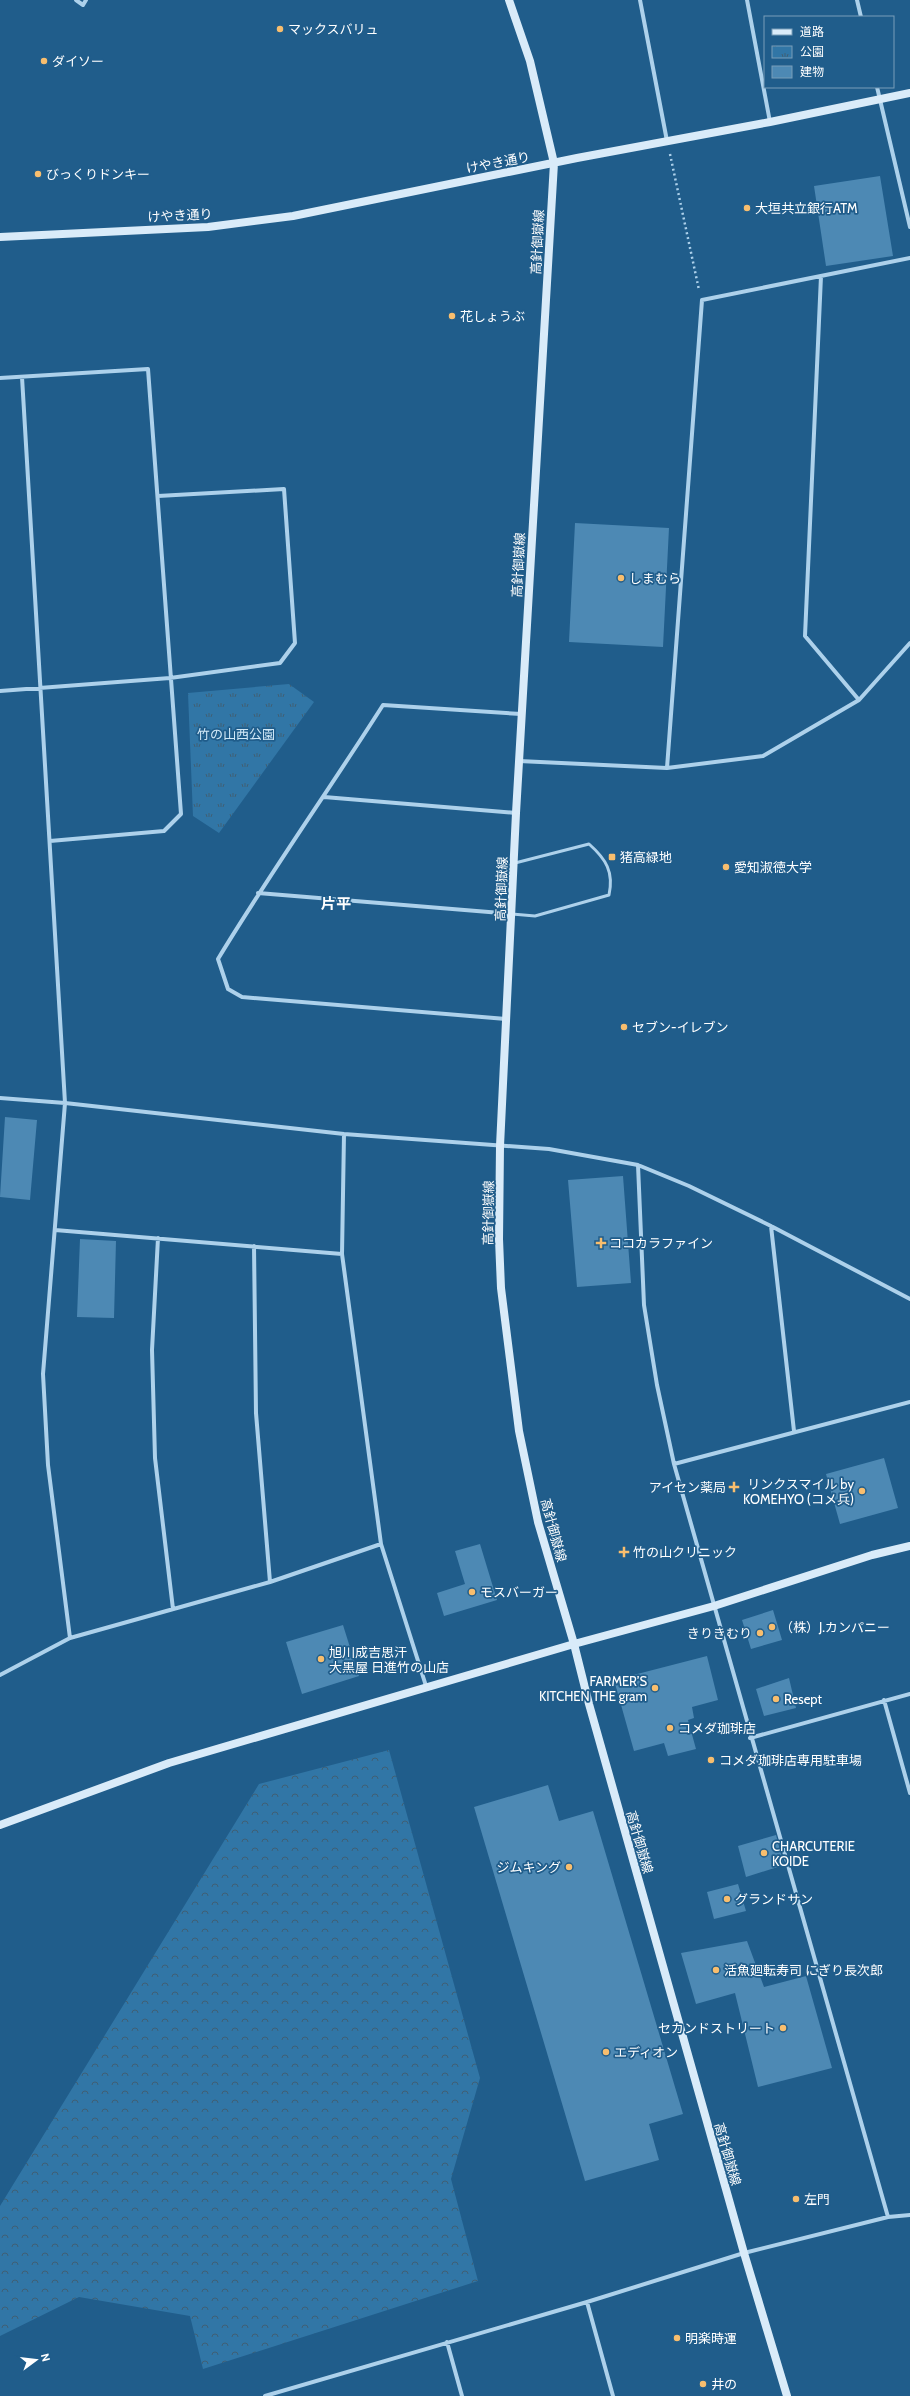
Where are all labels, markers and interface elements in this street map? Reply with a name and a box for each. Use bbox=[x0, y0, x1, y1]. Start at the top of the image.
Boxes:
legend bbox=[764, 16, 894, 88]
place label: マックスバリュ bbox=[288, 21, 379, 37]
marker: マックスバリュ bbox=[275, 24, 285, 34]
text: 道路 bbox=[800, 24, 824, 39]
text: 公園 bbox=[800, 44, 824, 59]
place label: ダイソー bbox=[52, 53, 104, 69]
marker: ダイソー bbox=[39, 56, 49, 66]
text: 建物 bbox=[800, 64, 824, 79]
street label: けやき通り bbox=[465, 148, 531, 176]
place label: びっくりドンキー bbox=[46, 166, 150, 182]
marker: びっくりドンキー bbox=[33, 169, 43, 179]
place label: 大垣共立銀行ATM bbox=[755, 200, 857, 216]
marker: 大垣共立銀行ATM bbox=[742, 203, 752, 213]
street label: けやき通り bbox=[147, 205, 213, 225]
street label: 高針御嶽線 bbox=[527, 209, 547, 275]
place label: 花しょうぶ bbox=[460, 308, 525, 324]
marker: 花しょうぶ bbox=[447, 311, 457, 321]
street label: 高針御嶽線 bbox=[508, 532, 528, 598]
place label: しまむら bbox=[629, 570, 681, 586]
marker: しまむら bbox=[616, 573, 626, 583]
park label: 竹の山西公園 bbox=[197, 726, 275, 742]
place label: 猪高緑地 bbox=[620, 849, 672, 865]
marker: 猪高緑地 bbox=[607, 852, 617, 862]
street label: 高針御嶽線 bbox=[492, 856, 510, 922]
place label: 愛知淑徳大学 bbox=[734, 859, 812, 875]
marker: 愛知淑徳大学 bbox=[721, 862, 731, 872]
district label: 片平 bbox=[321, 895, 351, 913]
place label: セブン-イレブン bbox=[632, 1019, 729, 1035]
marker: セブン-イレブン bbox=[619, 1022, 629, 1032]
street label: 高針御嶽線 bbox=[479, 1180, 497, 1246]
place label: ココカラファイン bbox=[609, 1235, 713, 1251]
marker: ココカラファイン bbox=[596, 1238, 606, 1248]
place label: リンクスマイル by KOMEHYO (コメ兵) bbox=[743, 1476, 854, 1507]
place label: アイセン薬局 bbox=[649, 1479, 726, 1495]
marker: アイセン薬局 bbox=[729, 1482, 739, 1492]
marker: リンクスマイル by KOMEHYO (コメ兵) bbox=[857, 1486, 867, 1496]
street label: 高針御嶽線 bbox=[538, 1497, 570, 1563]
place label: 竹の山クリニック bbox=[633, 1544, 737, 1560]
marker: 竹の山クリニック bbox=[618, 1546, 630, 1558]
place label: モスバーガー bbox=[480, 1584, 558, 1600]
marker: モスバーガー bbox=[467, 1587, 477, 1597]
place label: （株）J.カンパニー bbox=[780, 1619, 890, 1635]
marker: （株）J.カンパニー bbox=[767, 1622, 777, 1632]
place label: きりきむり bbox=[687, 1625, 752, 1641]
marker: きりきむり bbox=[755, 1628, 765, 1638]
place label: 旭川成吉思汗 大黒屋 日進竹の山店 bbox=[329, 1644, 449, 1675]
marker: 旭川成吉思汗 大黒屋 日進竹の山店 bbox=[316, 1654, 326, 1664]
place label: FARMER’S KITCHEN THE gram bbox=[539, 1673, 647, 1704]
marker: FARMER’S KITCHEN THE gram bbox=[650, 1683, 660, 1693]
place label: Resept bbox=[784, 1691, 822, 1707]
marker: Resept bbox=[771, 1694, 781, 1704]
place label: コメダ珈琲店 bbox=[678, 1720, 756, 1736]
marker: コメダ珈琲店 bbox=[665, 1723, 675, 1733]
place label: コメダ珈琲店専用駐車場 bbox=[719, 1752, 862, 1768]
marker: コメダ珈琲店専用駐車場 bbox=[706, 1755, 716, 1765]
street label: 高針御嶽線 bbox=[623, 1809, 657, 1875]
place label: CHARCUTERIE KOIDE bbox=[772, 1838, 855, 1869]
marker: CHARCUTERIE KOIDE bbox=[759, 1848, 769, 1858]
place label: ジムキング bbox=[496, 1859, 561, 1875]
marker: ジムキング bbox=[564, 1862, 574, 1872]
place label: グランドサン bbox=[735, 1891, 813, 1907]
marker: グランドサン bbox=[722, 1894, 732, 1904]
place label: 活魚廻転寿司 にぎり長次郎 bbox=[724, 1962, 883, 1978]
marker: 活魚廻転寿司 にぎり長次郎 bbox=[711, 1965, 721, 1975]
place label: セカンドストリート bbox=[658, 2020, 775, 2036]
marker: セカンドストリート bbox=[778, 2023, 788, 2033]
place label: エディオン bbox=[614, 2044, 678, 2060]
marker: エディオン bbox=[601, 2047, 611, 2057]
street label: 高針御嶽線 bbox=[711, 2121, 745, 2187]
place label: 左門 bbox=[804, 2191, 830, 2207]
marker: 左門 bbox=[791, 2194, 801, 2204]
place label: 明楽時運 bbox=[685, 2330, 737, 2346]
marker: 明楽時運 bbox=[672, 2333, 682, 2343]
north arrow bbox=[16, 2340, 56, 2380]
text: N bbox=[38, 2352, 53, 2363]
place label: 井の bbox=[711, 2376, 737, 2392]
marker: 井の bbox=[698, 2379, 708, 2389]

